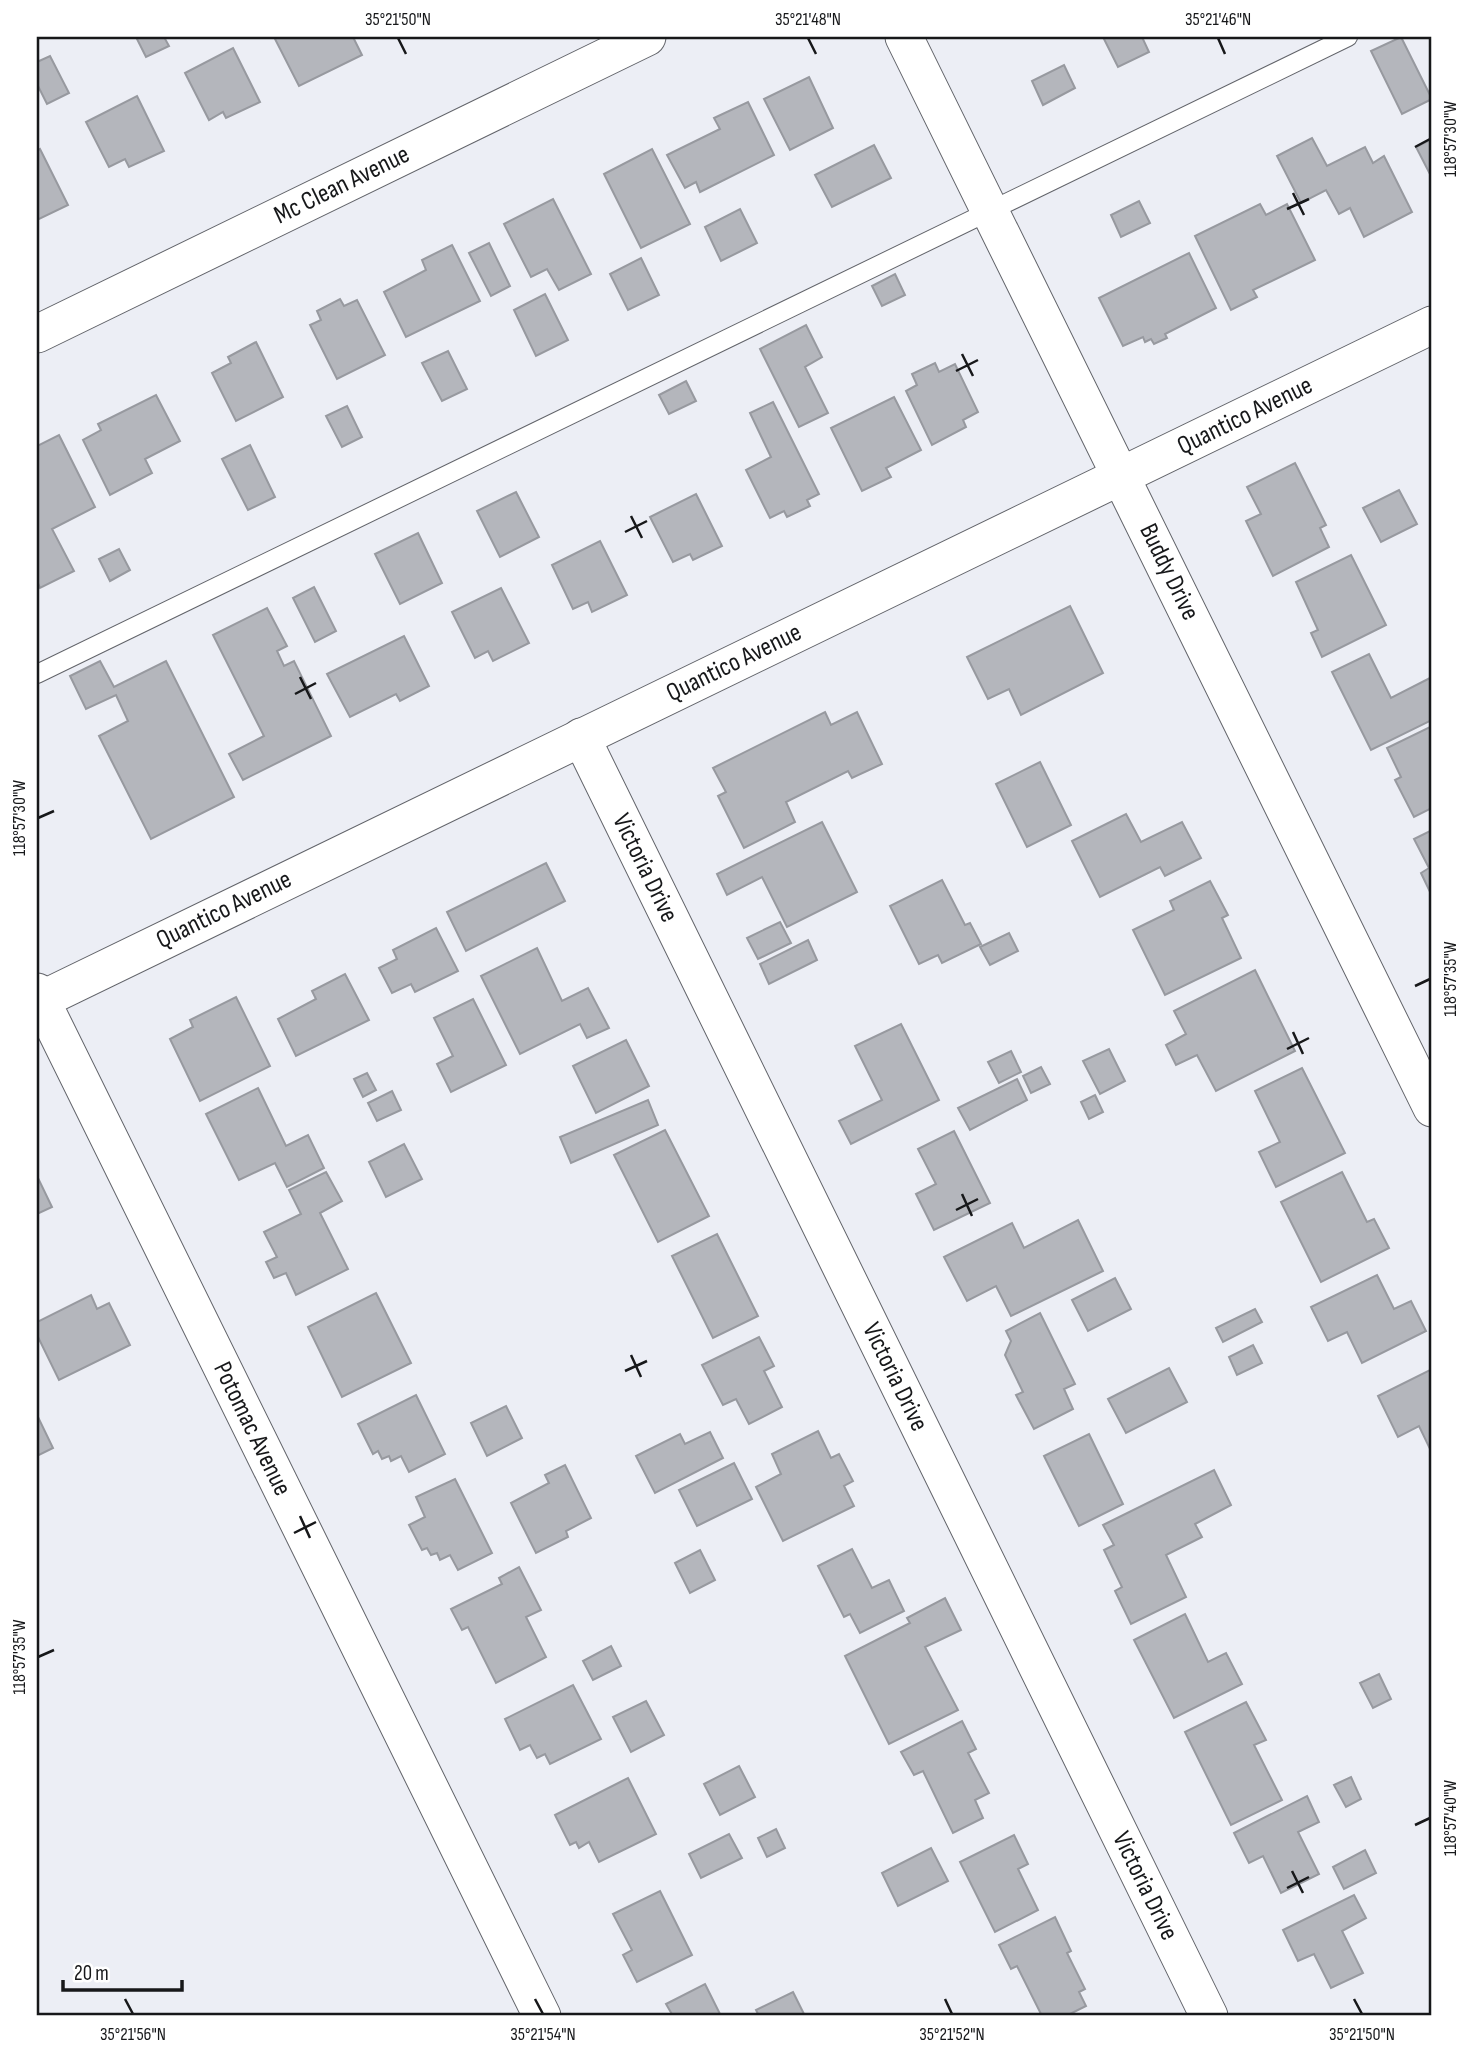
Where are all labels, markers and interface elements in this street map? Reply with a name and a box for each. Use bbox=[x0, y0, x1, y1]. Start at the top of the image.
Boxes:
text: 35°21'50"N bbox=[365, 9, 431, 30]
text: 35°21'48"N bbox=[775, 9, 841, 30]
text: 35°21'46"N bbox=[1185, 9, 1251, 30]
text: 118°57'30"W bbox=[1440, 101, 1461, 177]
street label: Mc Clean Avenue bbox=[269, 139, 415, 231]
street label: Quantico Avenue bbox=[1172, 370, 1318, 462]
street label: Buddy Drive bbox=[1132, 519, 1206, 625]
street label: Quantico Avenue bbox=[661, 617, 807, 709]
text: 118°57'30"W bbox=[9, 780, 30, 856]
street label: Victoria Drive bbox=[605, 809, 685, 927]
street label: Quantico Avenue bbox=[151, 864, 297, 956]
text: 118°57'35"W bbox=[1440, 941, 1461, 1017]
street label: Victoria Drive bbox=[855, 1318, 935, 1436]
street label: Potomac Avenue bbox=[206, 1357, 298, 1501]
text: 118°57'35"W bbox=[9, 1619, 30, 1695]
text: 118°57'40"W bbox=[1440, 1780, 1461, 1856]
street label: Victoria Drive bbox=[1105, 1827, 1185, 1945]
scale bar bbox=[63, 1948, 182, 1992]
text: 20 m bbox=[74, 1961, 109, 1986]
text: 35°21'56"N bbox=[100, 2024, 166, 2045]
text: 35°21'54"N bbox=[510, 2024, 576, 2045]
text: 35°21'52"N bbox=[919, 2024, 985, 2045]
text: 35°21'50"N bbox=[1329, 2024, 1395, 2045]

